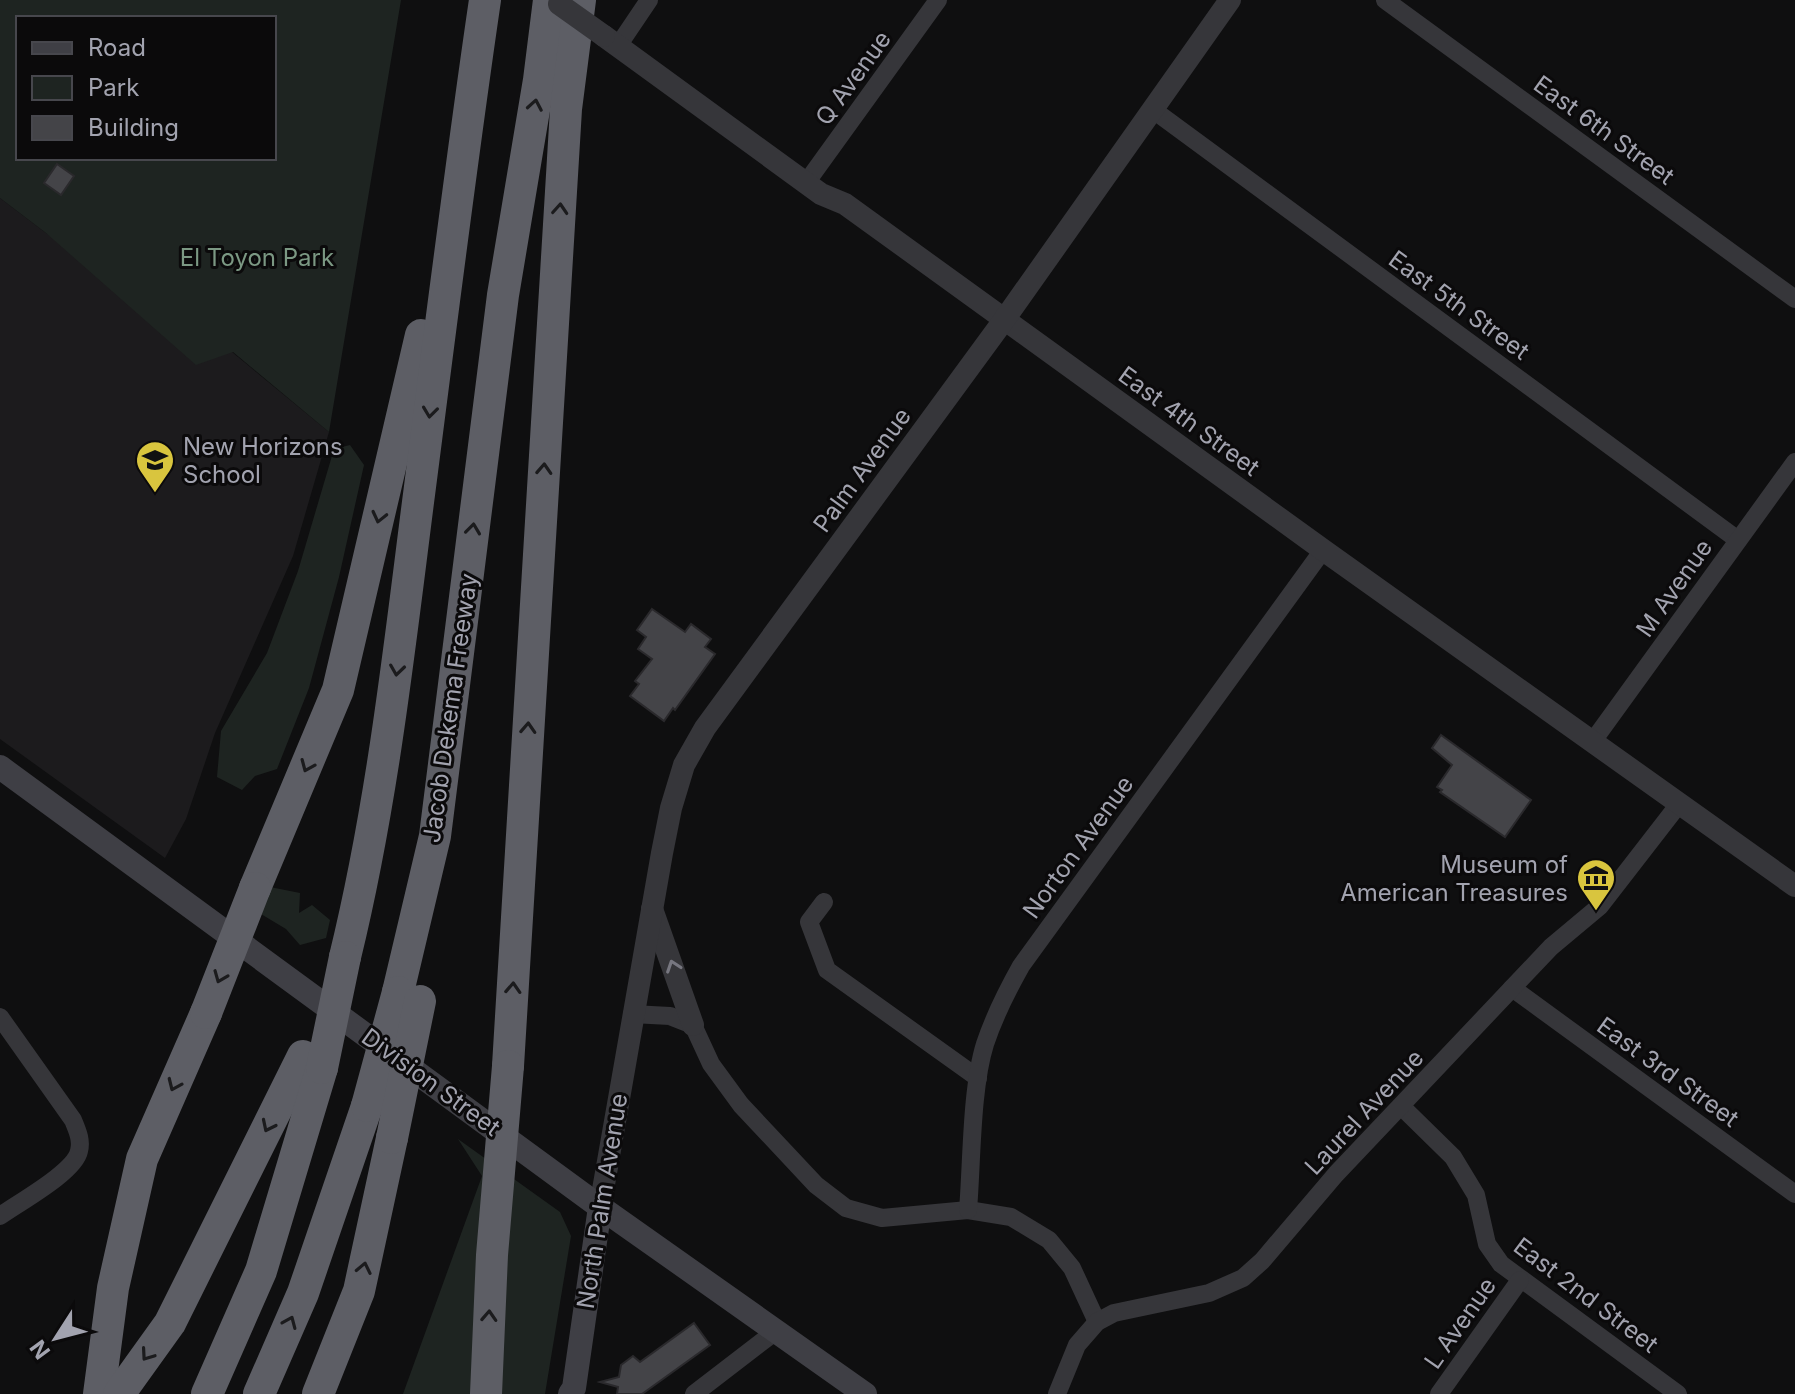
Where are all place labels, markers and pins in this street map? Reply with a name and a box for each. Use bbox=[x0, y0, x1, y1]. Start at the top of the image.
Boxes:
place label: New Horizons School bbox=[183, 432, 343, 489]
school or university icon: New Horizons School bbox=[134, 439, 176, 494]
place label: Museum of American Treasures bbox=[1340, 850, 1568, 907]
museum icon: Museum of American Treasures bbox=[1575, 857, 1617, 912]

